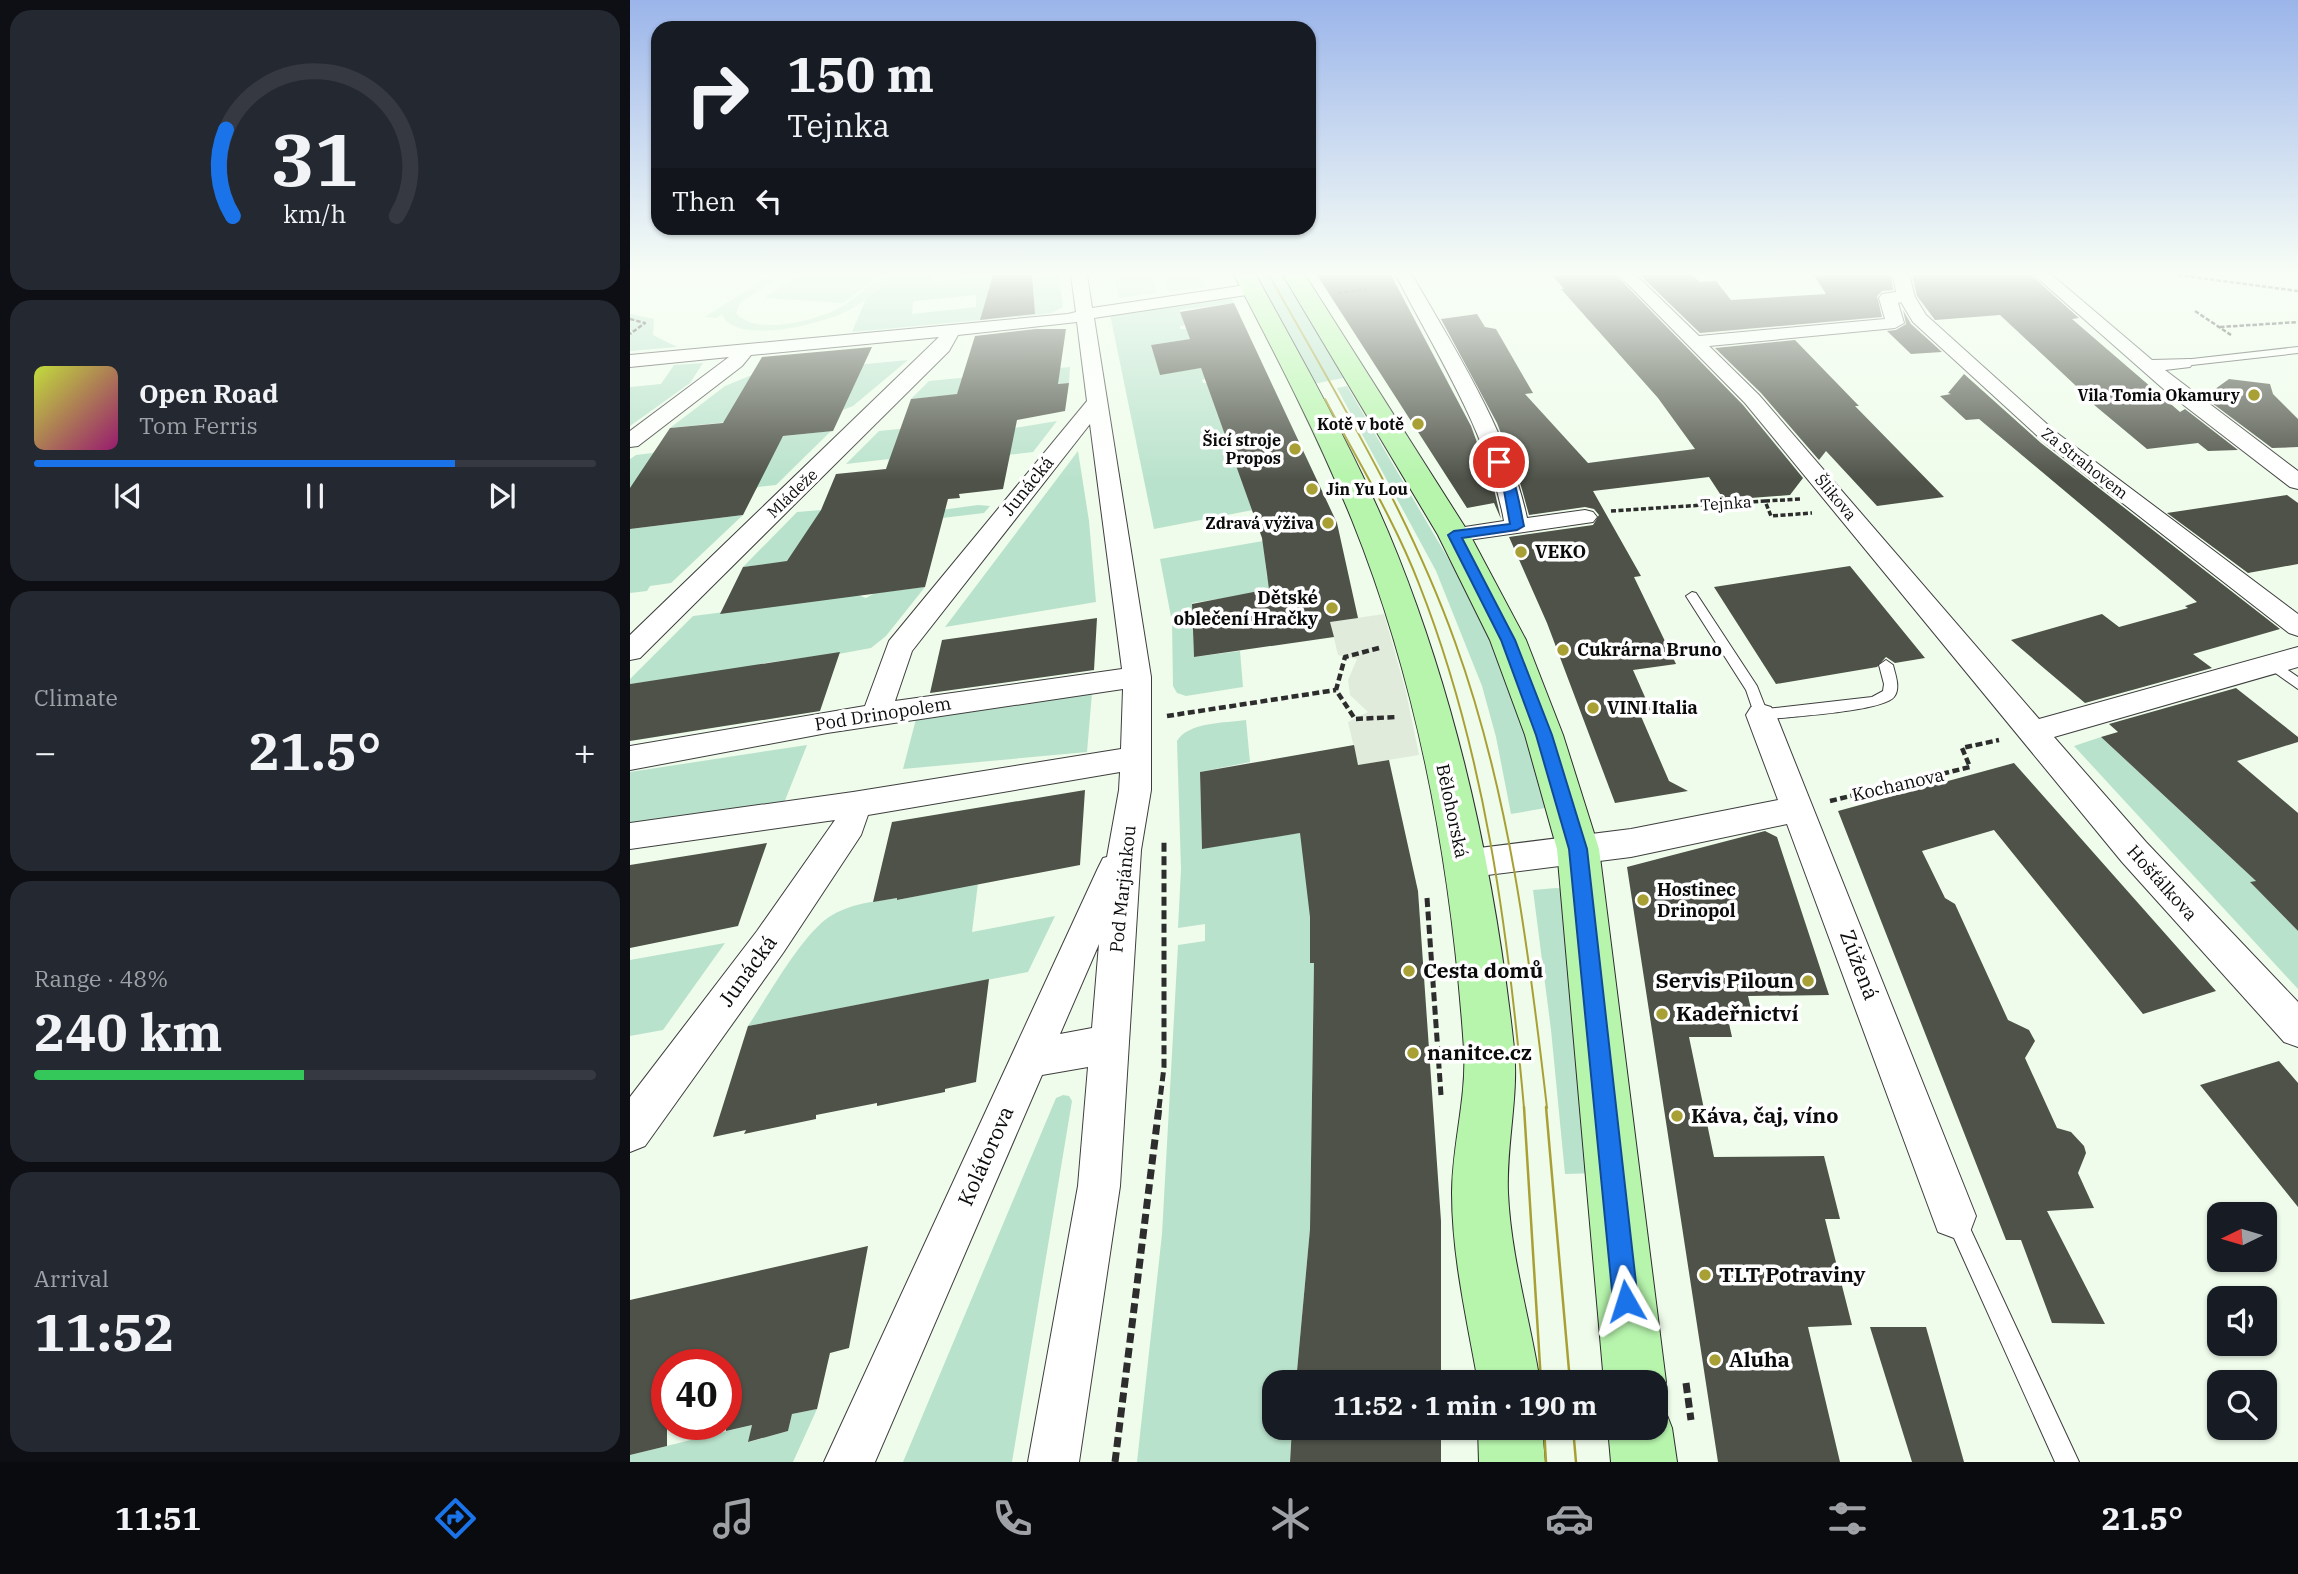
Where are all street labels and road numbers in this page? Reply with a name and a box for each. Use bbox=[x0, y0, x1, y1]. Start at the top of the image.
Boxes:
street label: Za Strahovem bbox=[2038, 423, 2132, 503]
street label: Junácká bbox=[997, 451, 1059, 520]
street label: Mládeže bbox=[763, 464, 821, 522]
street label: Šlikova bbox=[1811, 469, 1862, 524]
street label: Tejnka bbox=[1700, 491, 1753, 515]
street label: Pod Drinopolem bbox=[813, 691, 953, 736]
street label: Bělohorská bbox=[1431, 762, 1474, 860]
street label: Kochanova bbox=[1850, 763, 1946, 806]
street label: Pod Marjánkou bbox=[1104, 824, 1141, 954]
street label: Hošťálkova bbox=[2122, 840, 2202, 925]
street label: Zúžená bbox=[1834, 926, 1886, 1004]
street label: Junácká bbox=[712, 929, 783, 1012]
street label: Kolátorova bbox=[951, 1101, 1019, 1210]

